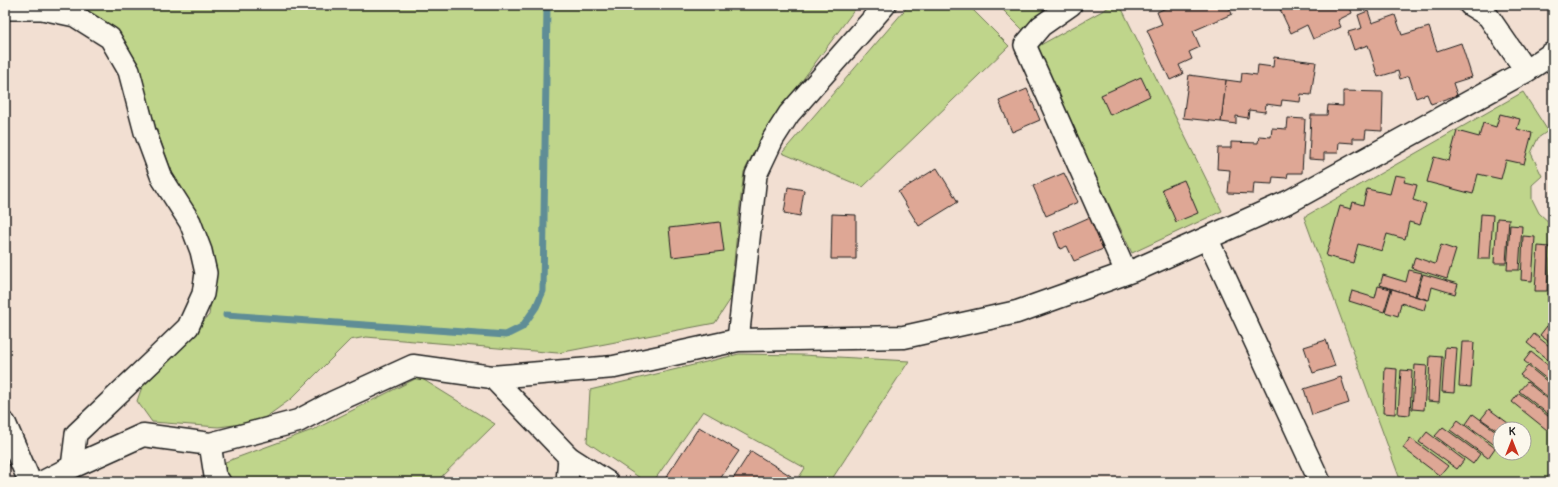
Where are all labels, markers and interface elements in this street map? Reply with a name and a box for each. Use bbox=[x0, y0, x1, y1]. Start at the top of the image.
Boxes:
north arrow bbox=[1492, 421, 1532, 461]
text: K bbox=[1509, 425, 1516, 438]

